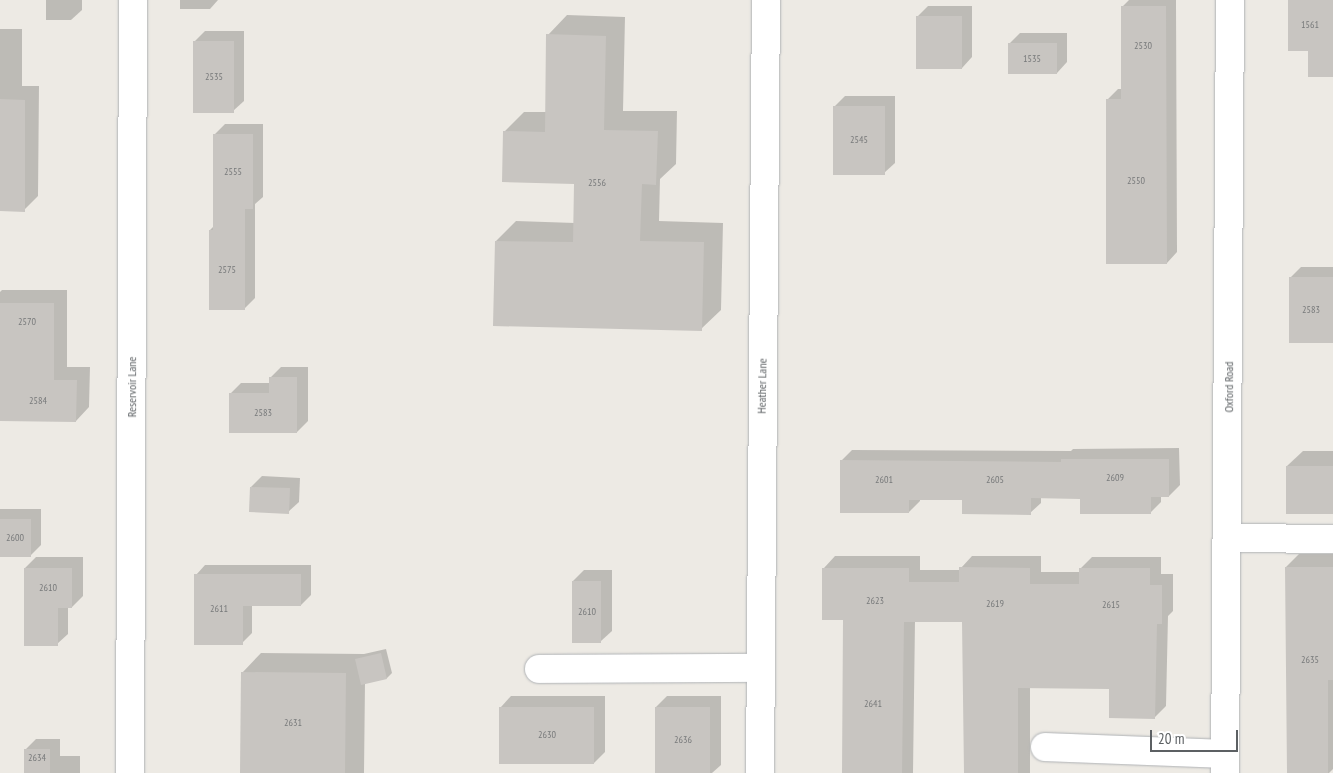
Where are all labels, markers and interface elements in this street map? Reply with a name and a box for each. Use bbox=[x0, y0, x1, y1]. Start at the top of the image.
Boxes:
house number: 1561 bbox=[1301, 19, 1319, 31]
house number: 2530 bbox=[1134, 40, 1152, 52]
house number: 1535 bbox=[1023, 53, 1041, 65]
house number: 2535 bbox=[205, 71, 223, 83]
house number: 2545 bbox=[850, 134, 868, 146]
house number: 2555 bbox=[224, 166, 242, 178]
house number: 2550 bbox=[1127, 175, 1145, 187]
house number: 2556 bbox=[588, 177, 606, 189]
house number: 2575 bbox=[218, 264, 236, 276]
house number: 2583 bbox=[1302, 304, 1320, 316]
house number: 2570 bbox=[18, 316, 36, 328]
street label: Reservoir Lane bbox=[125, 357, 139, 417]
street label: Heather Lane bbox=[754, 358, 770, 414]
street label: Oxford Road bbox=[1222, 362, 1236, 412]
house number: 2584 bbox=[29, 395, 47, 407]
house number: 2583 bbox=[254, 407, 272, 419]
house number: 2609 bbox=[1106, 472, 1124, 484]
house number: 2601 bbox=[875, 474, 893, 486]
house number: 2605 bbox=[986, 474, 1004, 486]
house number: 2600 bbox=[6, 532, 24, 544]
house number: 2610 bbox=[39, 582, 57, 594]
house number: 2623 bbox=[866, 595, 884, 607]
house number: 2619 bbox=[986, 598, 1004, 610]
house number: 2615 bbox=[1102, 599, 1120, 611]
house number: 2611 bbox=[210, 603, 228, 615]
house number: 2610 bbox=[578, 606, 596, 618]
house number: 2635 bbox=[1301, 654, 1319, 666]
house number: 2641 bbox=[864, 698, 882, 710]
house number: 2631 bbox=[284, 717, 302, 729]
scale bar bbox=[1153, 720, 1240, 752]
house number: 2630 bbox=[538, 729, 556, 741]
text: 20 m bbox=[1158, 729, 1184, 748]
house number: 2636 bbox=[674, 734, 692, 746]
house number: 2634 bbox=[28, 752, 46, 764]

